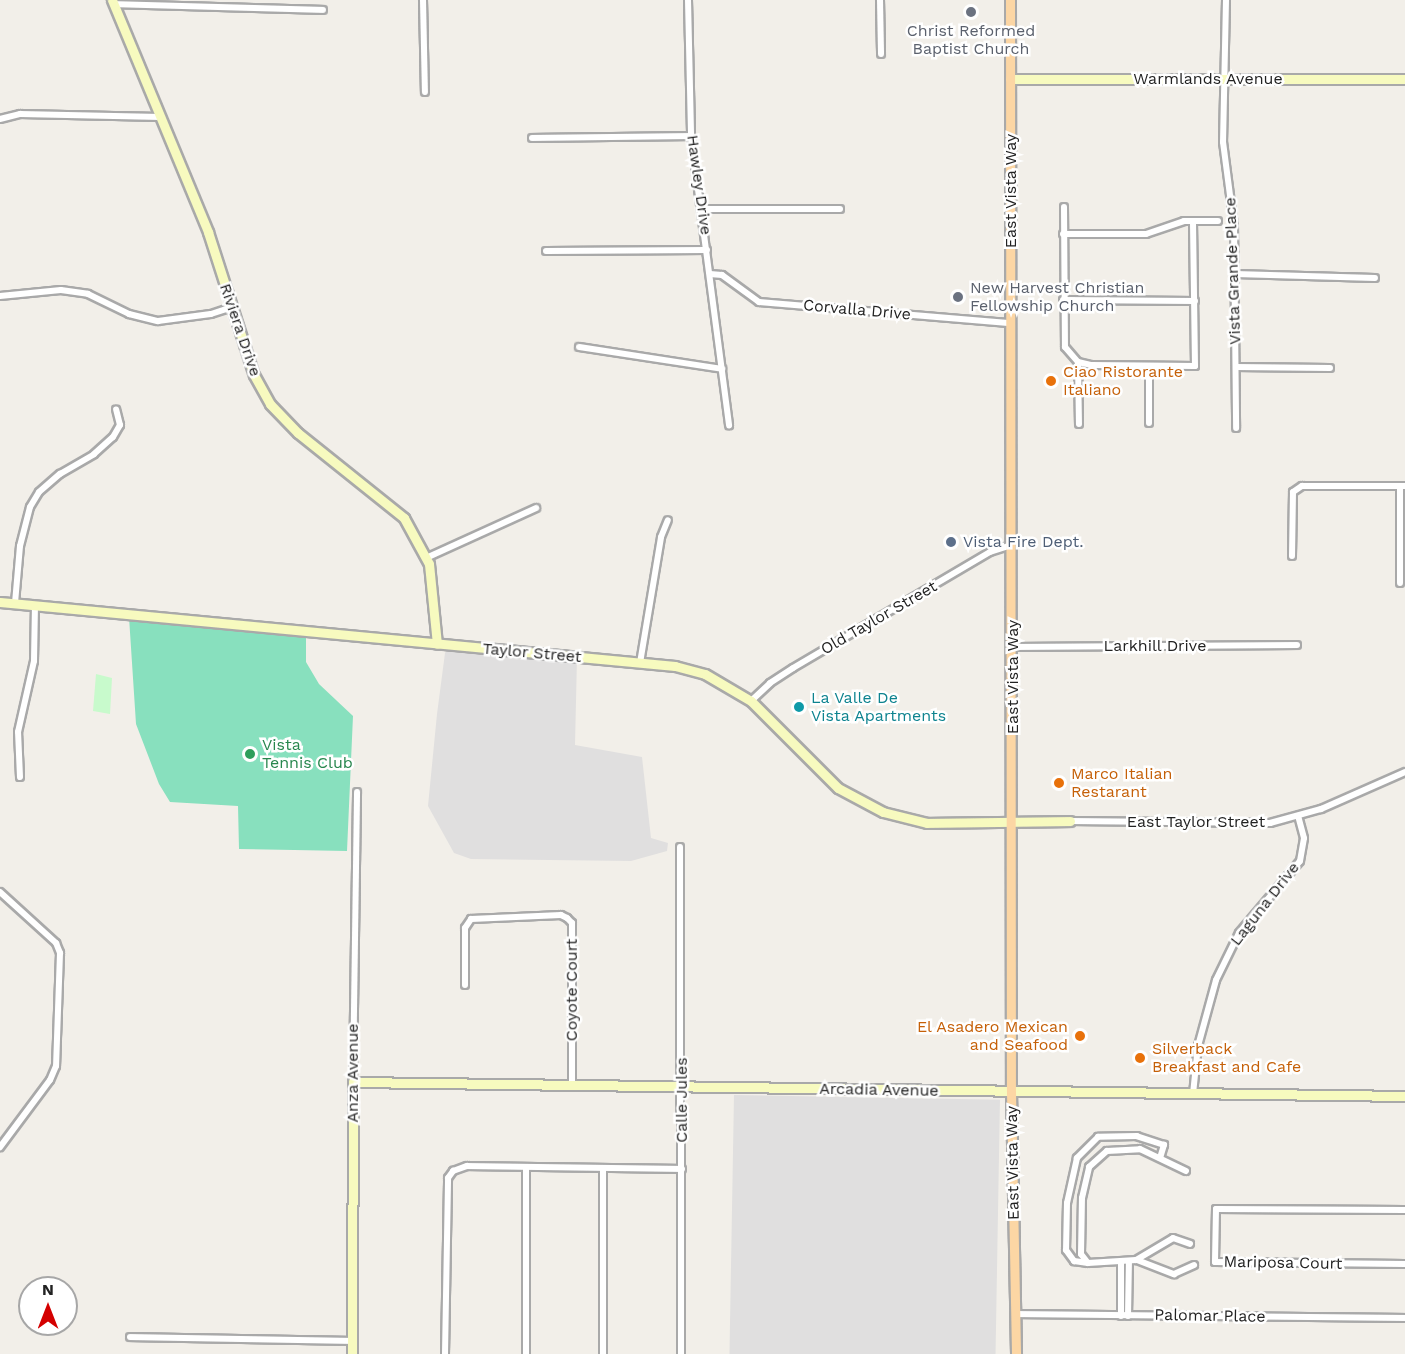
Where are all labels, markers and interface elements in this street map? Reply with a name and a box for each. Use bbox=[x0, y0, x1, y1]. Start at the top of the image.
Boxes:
marker: Christ Reformed Baptist Church bbox=[964, 5, 978, 19]
place label: Christ Reformed Baptist Church bbox=[907, 21, 1035, 59]
street label: Warmlands Avenue bbox=[1133, 69, 1283, 89]
street label: East Vista Way bbox=[1001, 133, 1021, 249]
street label: Hawley Drive bbox=[682, 134, 716, 236]
street label: Vista Grande Place bbox=[1221, 197, 1245, 345]
place label: New Harvest Christian Fellowship Church bbox=[970, 278, 1145, 316]
street label: Riviera Drive bbox=[215, 281, 265, 379]
marker: New Harvest Christian Fellowship Church bbox=[951, 290, 965, 304]
street label: Corvalla Drive bbox=[802, 296, 912, 324]
place label: Ciao Ristorante Italiano bbox=[1063, 362, 1183, 400]
marker: Ciao Ristorante Italiano bbox=[1044, 374, 1058, 388]
place label: Vista Fire Dept. bbox=[963, 532, 1084, 552]
marker: Vista Fire Dept. bbox=[944, 535, 958, 549]
street label: Old Taylor Street bbox=[817, 577, 941, 659]
street label: East Vista Way bbox=[1003, 619, 1023, 735]
street label: Larkhill Drive bbox=[1103, 636, 1207, 656]
street label: Taylor Street bbox=[482, 639, 582, 667]
place label: La Valle De Vista Apartments bbox=[811, 688, 947, 726]
marker: La Valle De Vista Apartments bbox=[792, 700, 806, 714]
place label: Vista Tennis Club bbox=[262, 735, 353, 773]
marker: Vista Tennis Club bbox=[243, 747, 257, 761]
place label: Marco Italian Restarant bbox=[1071, 764, 1173, 802]
marker: Marco Italian Restarant bbox=[1052, 776, 1066, 790]
street label: East Taylor Street bbox=[1126, 812, 1266, 832]
street label: Laguna Drive bbox=[1226, 858, 1304, 950]
street label: Coyote Court bbox=[562, 939, 582, 1041]
place label: El Asadero Mexican and Seafood bbox=[916, 1017, 1068, 1055]
street label: Anza Avenue bbox=[343, 1023, 363, 1123]
marker: El Asadero Mexican and Seafood bbox=[1073, 1029, 1087, 1043]
place label: Silverback Breakfast and Cafe bbox=[1152, 1039, 1301, 1077]
marker: Silverback Breakfast and Cafe bbox=[1133, 1051, 1147, 1065]
street label: Calle Jules bbox=[672, 1057, 692, 1143]
street label: Arcadia Avenue bbox=[819, 1079, 939, 1101]
street label: East Vista Way bbox=[1002, 1105, 1024, 1221]
street label: Mariposa Court bbox=[1223, 1252, 1343, 1274]
north arrow bbox=[18, 1276, 78, 1336]
text: N bbox=[42, 1280, 54, 1299]
street label: Palomar Place bbox=[1154, 1305, 1266, 1327]

